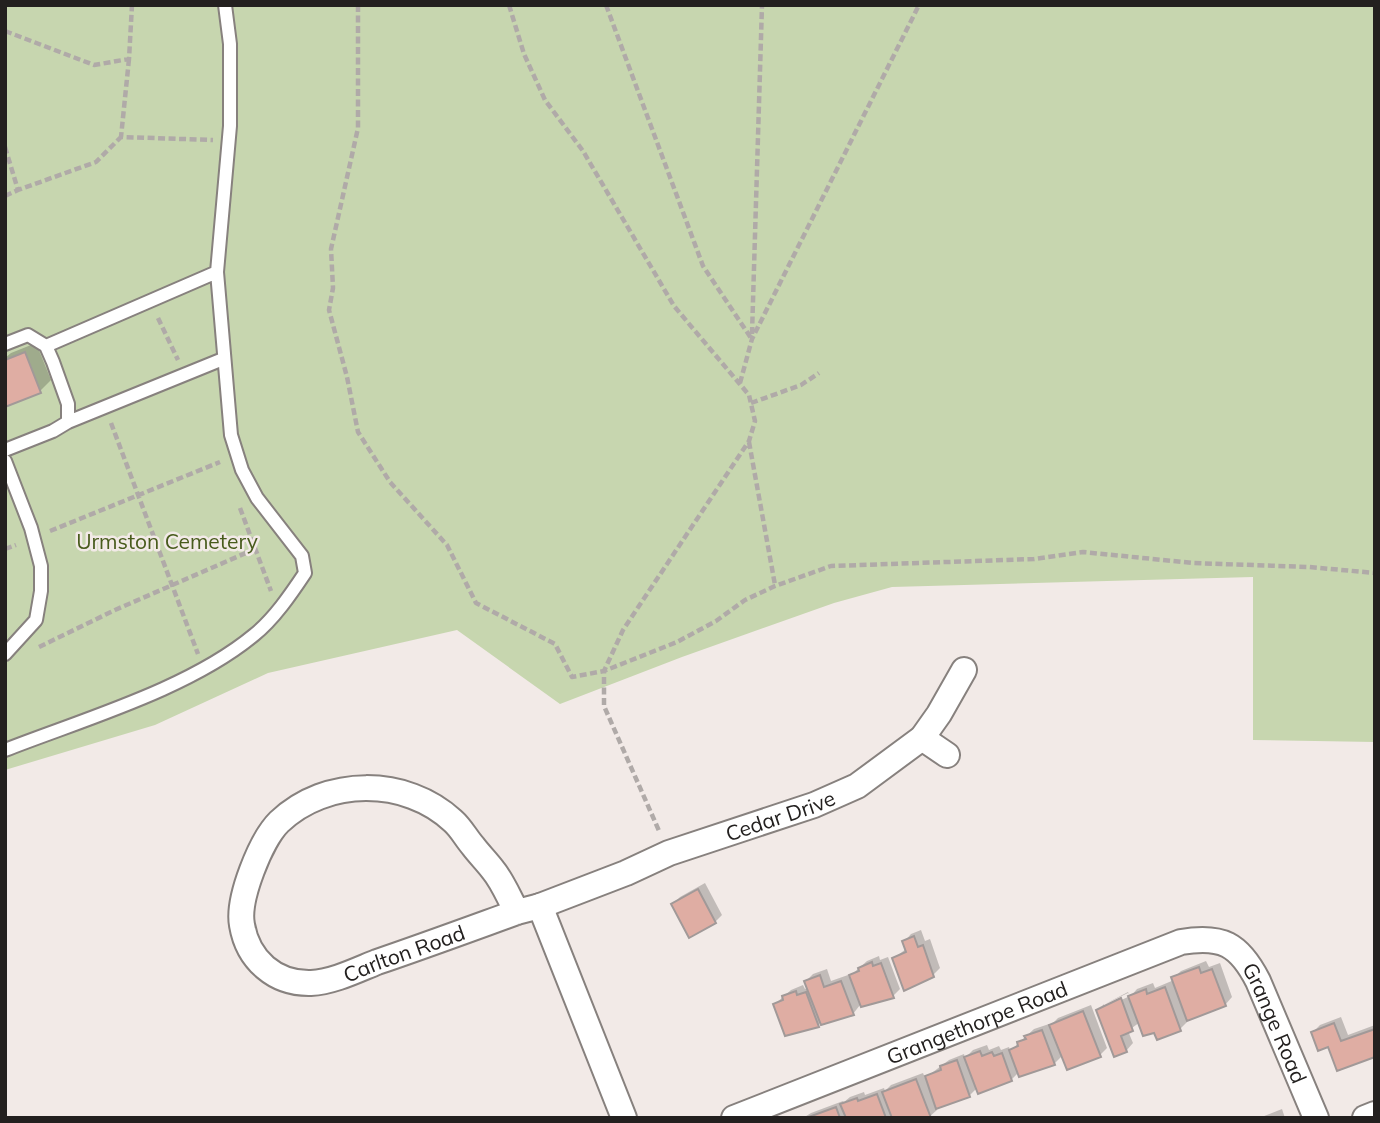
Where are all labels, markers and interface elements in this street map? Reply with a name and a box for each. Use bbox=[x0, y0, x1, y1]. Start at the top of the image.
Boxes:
park label: Urmston Cemetery bbox=[76, 528, 258, 554]
street label: Cedar Drive bbox=[722, 784, 839, 846]
street label: Carlton Road bbox=[339, 919, 468, 988]
street label: Grange Road bbox=[1237, 957, 1313, 1087]
street label: Grangethorpe Road bbox=[883, 975, 1071, 1070]

